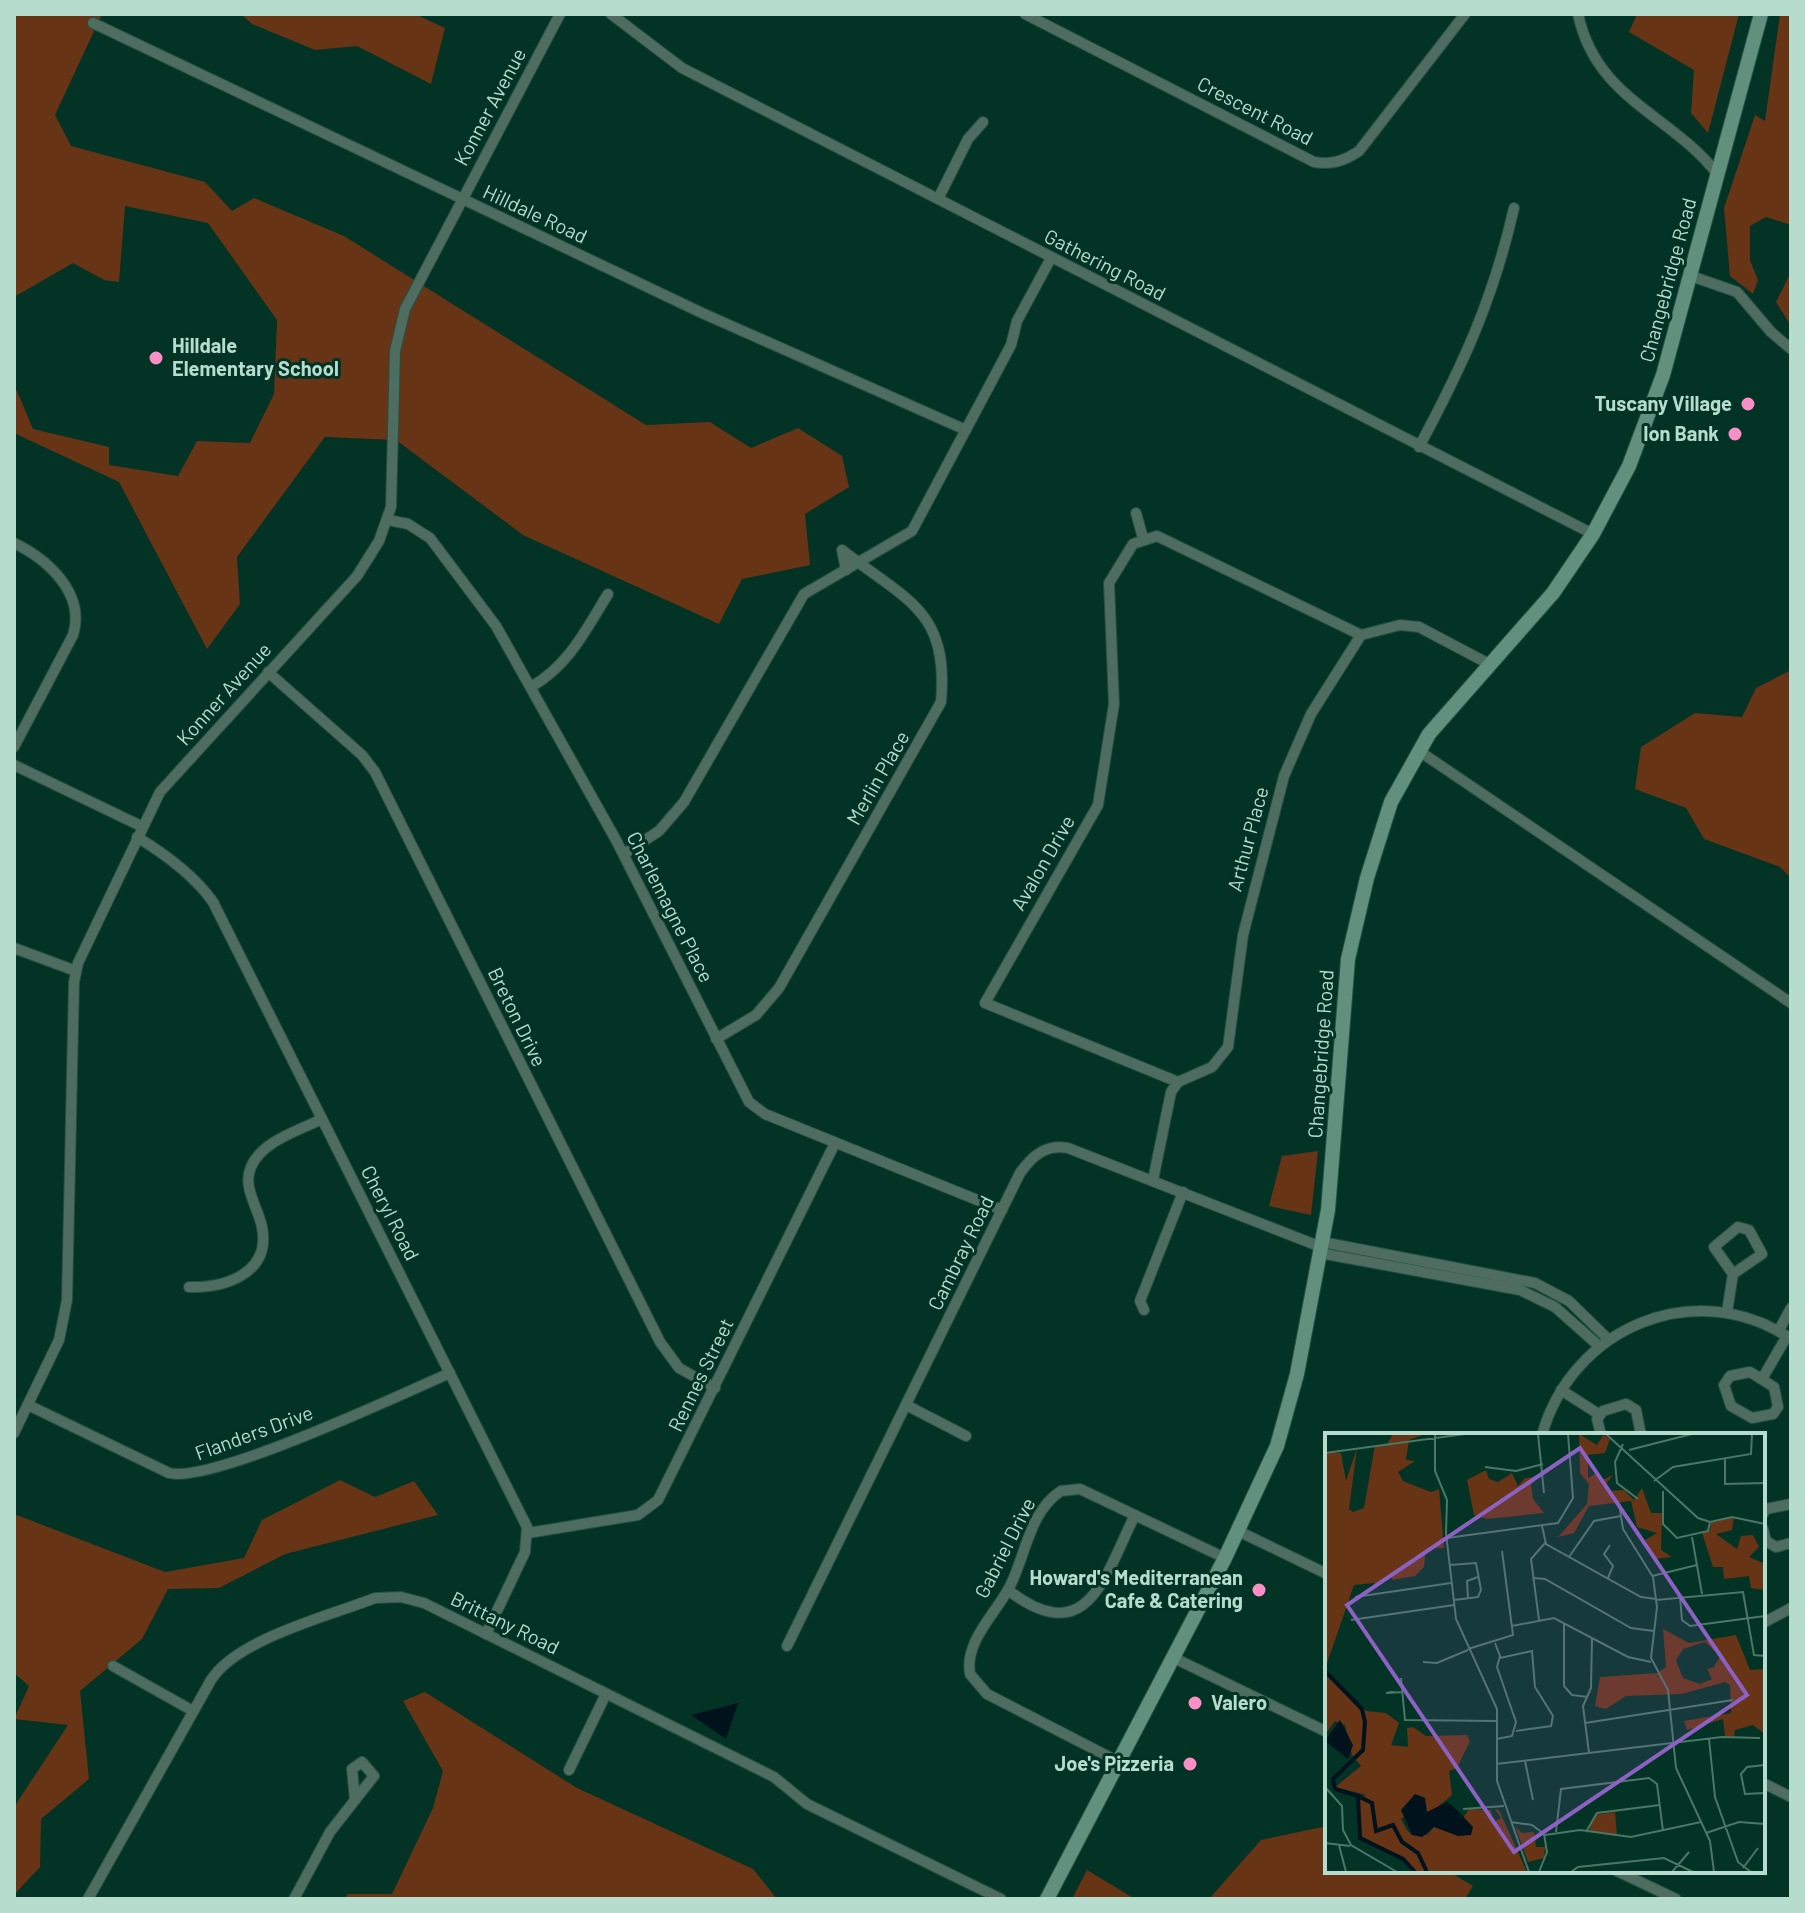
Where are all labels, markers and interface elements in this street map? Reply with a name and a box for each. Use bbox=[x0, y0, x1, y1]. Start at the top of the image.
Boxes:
street label: Konner Avenue bbox=[448, 44, 530, 169]
street label: Crescent Road bbox=[1194, 71, 1317, 150]
street label: Hilldale Road bbox=[480, 179, 591, 248]
street label: Changebridge Road bbox=[1634, 195, 1701, 365]
street label: Gathering Road bbox=[1041, 223, 1170, 305]
place label: Hilldale Elementary School bbox=[172, 333, 339, 380]
marker: Hilldale Elementary School bbox=[147, 349, 165, 367]
place label: Tuscany Village bbox=[1595, 391, 1732, 415]
marker: Tuscany Village bbox=[1739, 395, 1757, 413]
place label: Ion Bank bbox=[1643, 421, 1719, 445]
marker: Ion Bank bbox=[1726, 425, 1744, 443]
street label: Konner Avenue bbox=[171, 637, 276, 750]
street label: Merlin Place bbox=[841, 726, 914, 829]
street label: Arthur Place bbox=[1222, 784, 1273, 894]
street label: Avalon Drive bbox=[1005, 811, 1079, 914]
street label: Charlemagne Place bbox=[622, 827, 719, 986]
street label: Breton Drive bbox=[484, 963, 552, 1070]
street label: Changebridge Road bbox=[1302, 969, 1338, 1139]
street label: Cheryl Road bbox=[357, 1161, 425, 1264]
street label: Cambray Road bbox=[922, 1191, 998, 1314]
street label: Rennes Street bbox=[662, 1314, 738, 1435]
street label: Flanders Drive bbox=[191, 1400, 316, 1465]
inset map bbox=[1325, 1433, 1765, 1873]
street label: Gabriel Drive bbox=[969, 1493, 1040, 1602]
place label: Howard's Mediterranean Cafe & Catering bbox=[1030, 1565, 1243, 1612]
marker: Howard's Mediterranean Cafe & Catering bbox=[1250, 1581, 1268, 1599]
street label: Brittany Road bbox=[447, 1586, 564, 1659]
place label: Valero bbox=[1211, 1690, 1267, 1714]
marker: Valero bbox=[1186, 1694, 1204, 1712]
place label: Joe's Pizzeria bbox=[1055, 1751, 1174, 1775]
marker: Joe's Pizzeria bbox=[1181, 1755, 1199, 1773]

